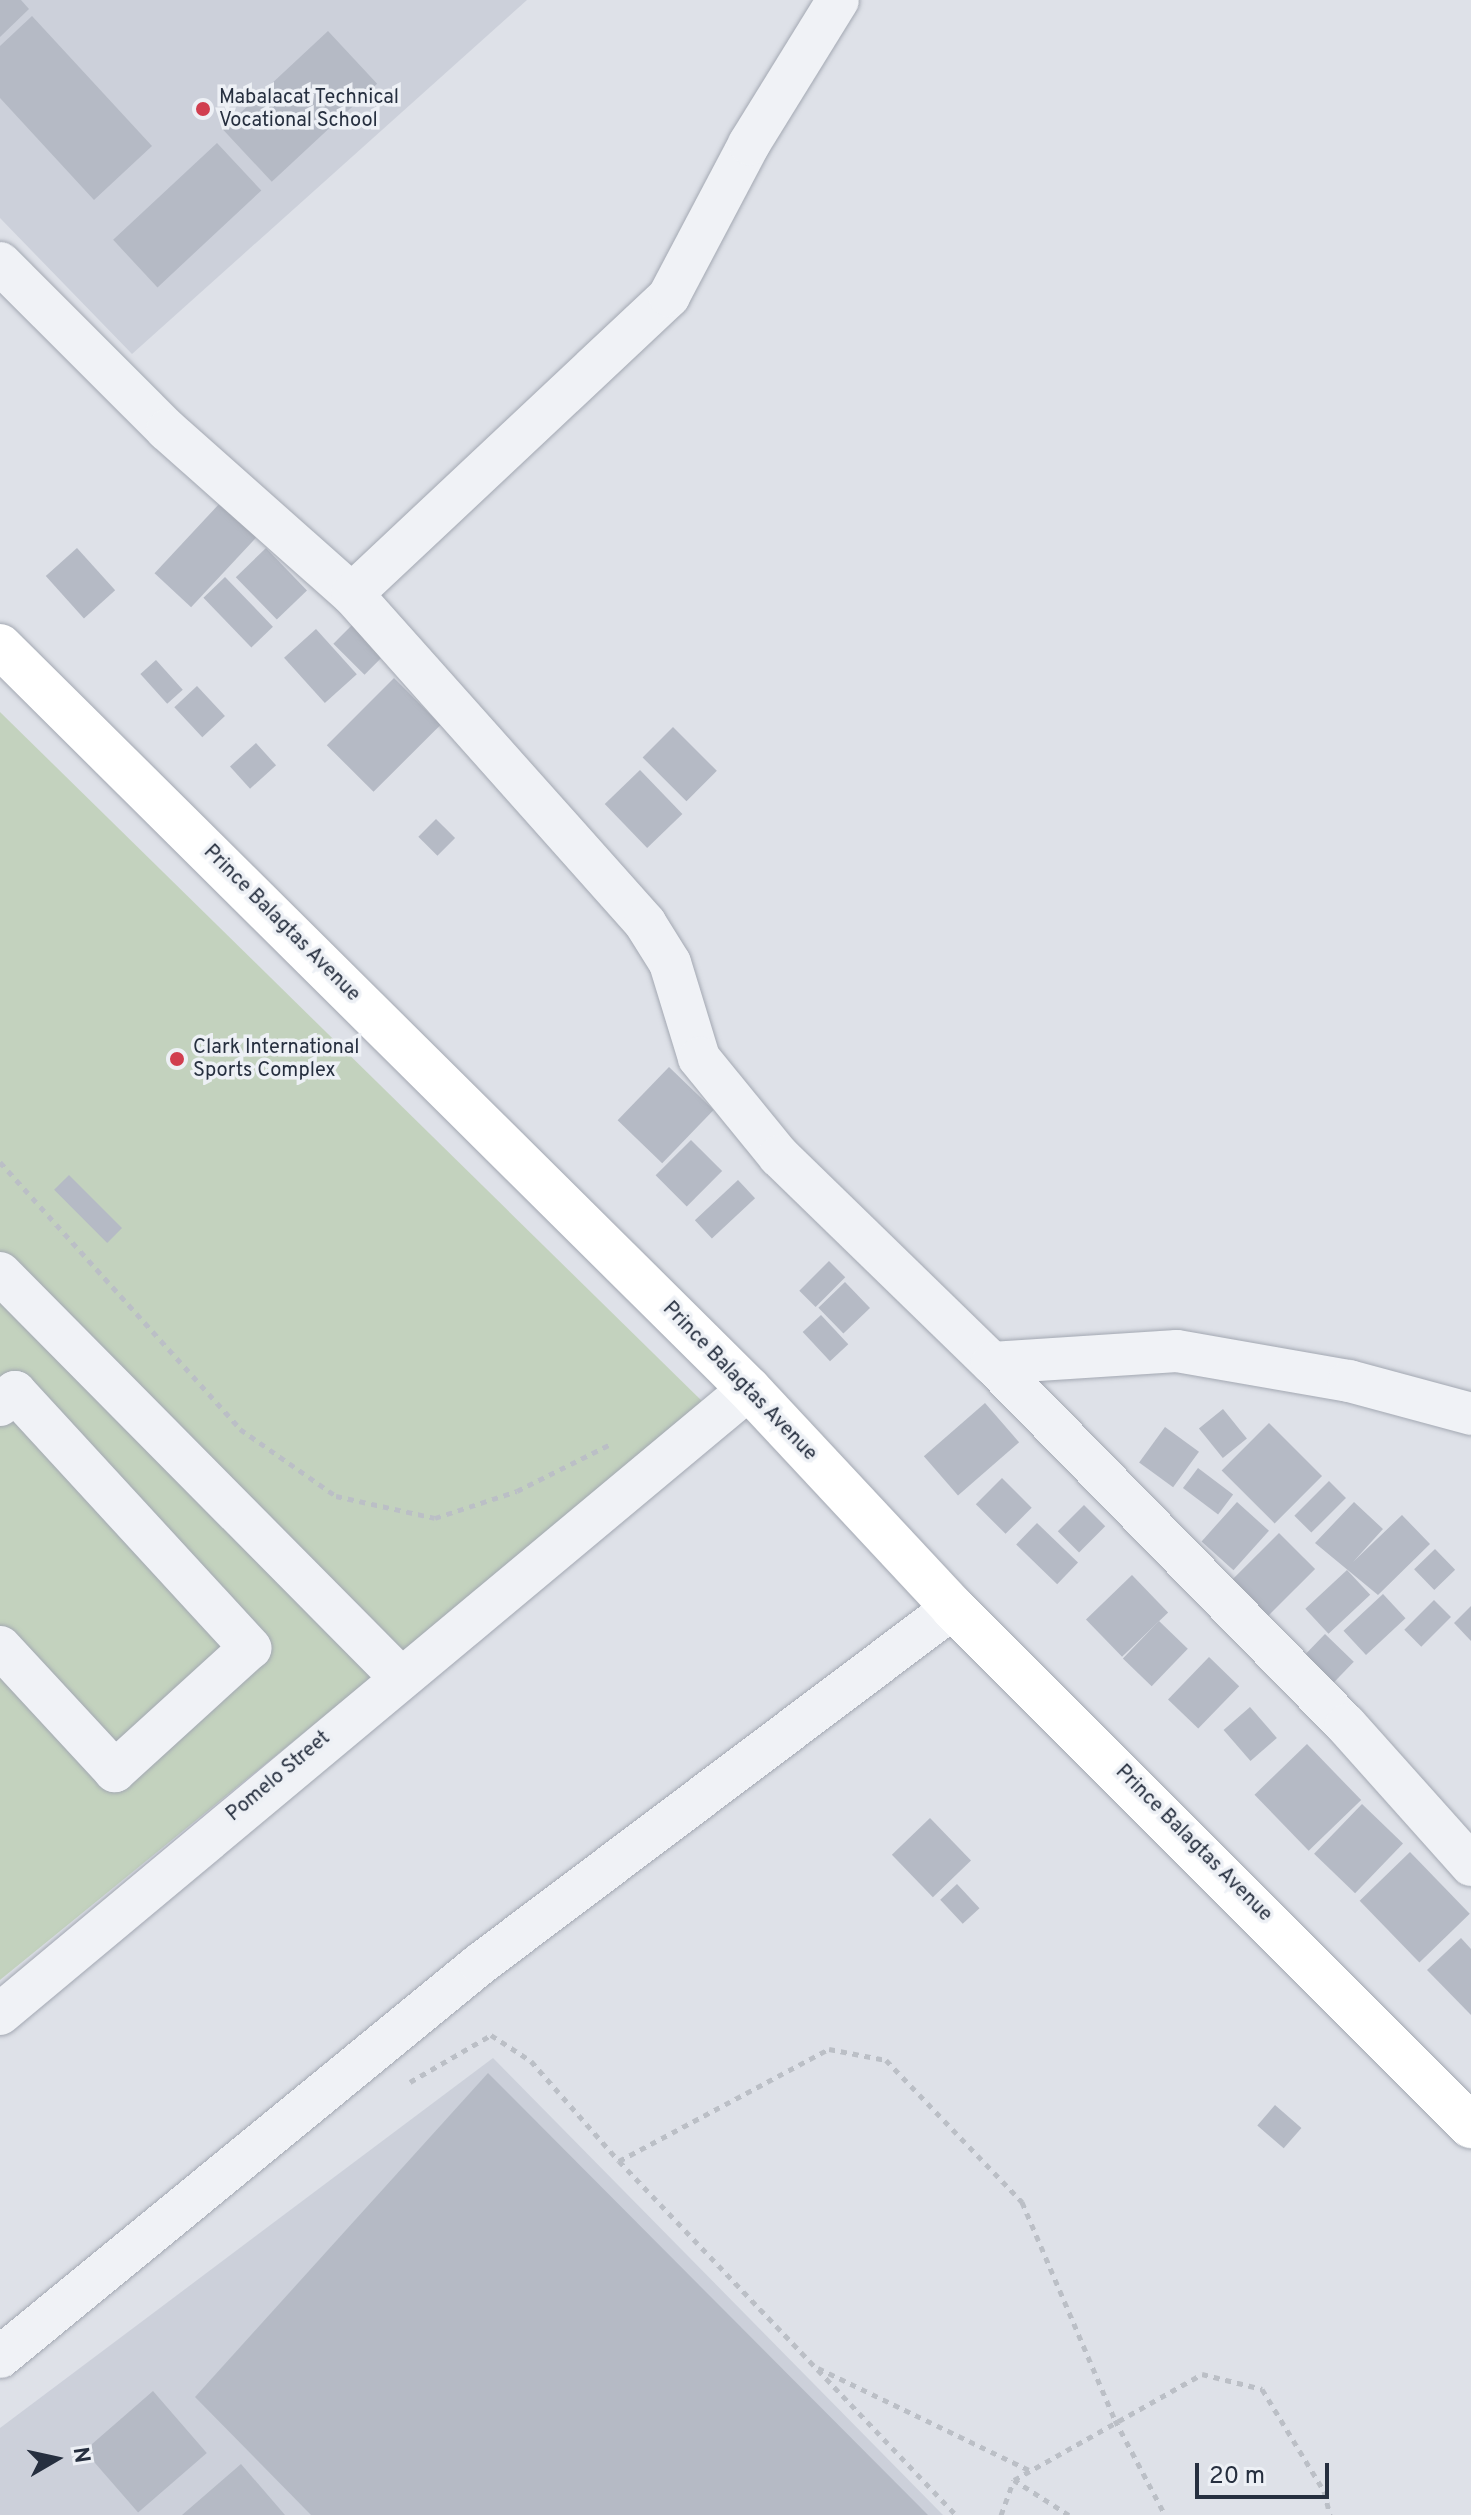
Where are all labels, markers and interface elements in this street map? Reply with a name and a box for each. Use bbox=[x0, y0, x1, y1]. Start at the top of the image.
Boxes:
place label: Mabalacat Technical Vocational School bbox=[219, 86, 400, 133]
marker: Mabalacat Technical Vocational School bbox=[194, 100, 212, 118]
street label: Prince Balagtas Avenue bbox=[197, 840, 365, 1008]
place label: Clark International Sports Complex bbox=[193, 1036, 360, 1083]
marker: Clark International Sports Complex bbox=[168, 1050, 186, 1068]
street label: Prince Balagtas Avenue bbox=[657, 1297, 821, 1467]
street label: Pomelo Street bbox=[222, 1727, 336, 1827]
street label: Prince Balagtas Avenue bbox=[1109, 1760, 1277, 1928]
north arrow bbox=[16, 2419, 96, 2499]
text: N bbox=[66, 2445, 95, 2465]
scale bar bbox=[1199, 2447, 1333, 2497]
text: 20 m bbox=[1209, 2462, 1265, 2492]

